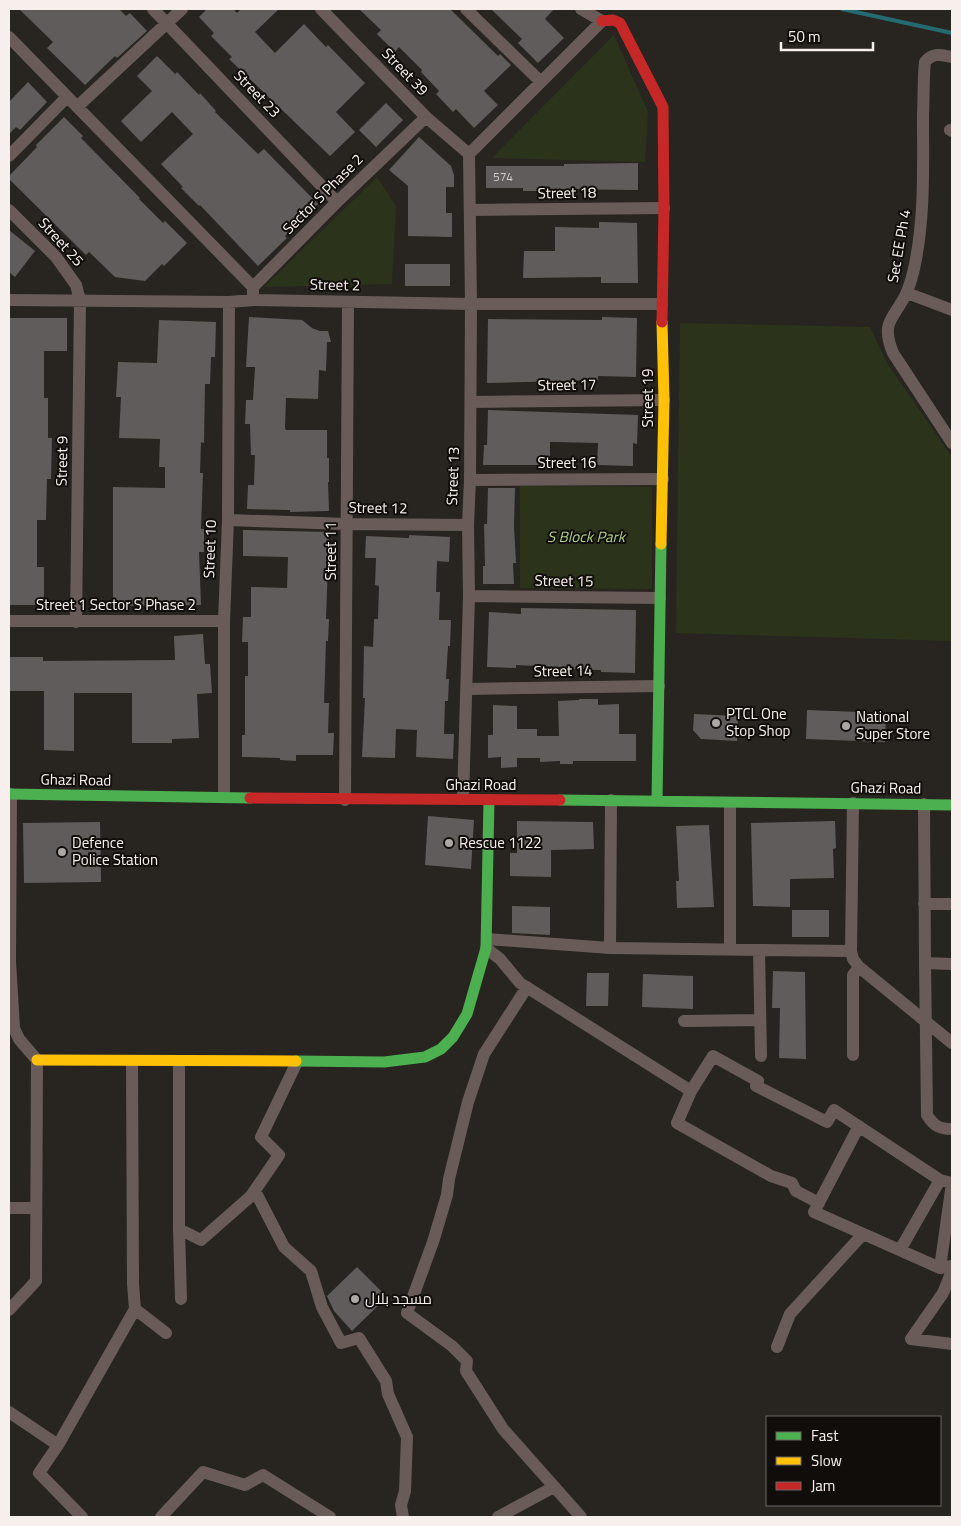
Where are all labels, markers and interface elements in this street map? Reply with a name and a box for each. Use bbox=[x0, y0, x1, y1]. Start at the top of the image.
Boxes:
scale bar bbox=[781, 20, 874, 52]
text: 50 m bbox=[788, 22, 821, 51]
street label: Street 39 bbox=[375, 40, 436, 103]
street label: Street 23 bbox=[227, 62, 288, 125]
street label: Sector S Phase 2 bbox=[275, 146, 370, 241]
house number: 574 bbox=[493, 165, 513, 188]
street label: Street 18 bbox=[537, 177, 597, 208]
street label: Sec EE Ph 4 bbox=[878, 207, 919, 285]
street label: Street 25 bbox=[31, 210, 92, 273]
street label: Street 2 bbox=[310, 270, 360, 299]
street label: Street 17 bbox=[537, 369, 597, 400]
street label: Street 19 bbox=[633, 369, 662, 427]
street label: Street 9 bbox=[47, 436, 76, 486]
street label: Street 13 bbox=[437, 446, 468, 506]
street label: Street 16 bbox=[538, 448, 596, 477]
street label: Street 12 bbox=[348, 492, 408, 523]
street label: Street 10 bbox=[194, 519, 225, 579]
street label: Street 11 bbox=[316, 522, 345, 580]
park label: S Block Park bbox=[547, 522, 627, 551]
street label: Street 15 bbox=[534, 565, 594, 596]
street label: Street 1 Sector S Phase 2 bbox=[36, 590, 196, 619]
street label: Street 14 bbox=[533, 655, 593, 686]
place label: PTCL One Stop Shop bbox=[726, 699, 791, 745]
place label: National Super Store bbox=[856, 702, 930, 748]
marker: PTCL One Stop Shop bbox=[710, 717, 722, 729]
marker: National Super Store bbox=[840, 720, 852, 732]
street label: Ghazi Road bbox=[40, 764, 112, 795]
street label: Ghazi Road bbox=[446, 770, 516, 799]
street label: Ghazi Road bbox=[850, 772, 922, 803]
place label: Defence Police Station bbox=[72, 828, 158, 874]
place label: Rescue 1122 bbox=[459, 828, 542, 857]
marker: Rescue 1122 bbox=[443, 837, 455, 849]
marker: Defence Police Station bbox=[56, 846, 68, 858]
place label: مسجد بلال bbox=[365, 1284, 432, 1313]
marker: مسجد بلال bbox=[349, 1293, 361, 1305]
legend bbox=[766, 1416, 941, 1506]
text: Fast bbox=[811, 1421, 839, 1450]
text: Slow bbox=[811, 1446, 842, 1475]
text: Jam bbox=[811, 1471, 835, 1500]

